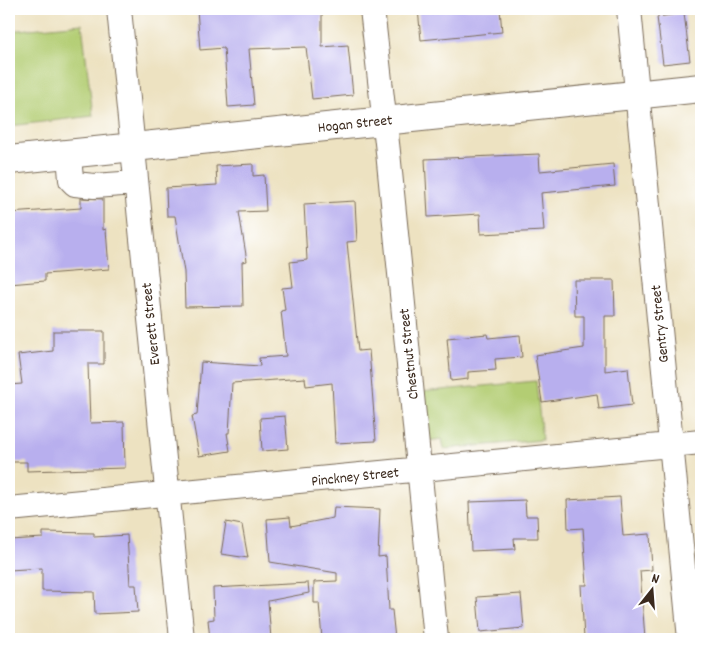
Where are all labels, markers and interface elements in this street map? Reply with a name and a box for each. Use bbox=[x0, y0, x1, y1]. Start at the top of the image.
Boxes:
street label: Hogan Street bbox=[317, 110, 394, 140]
street label: Everett Street bbox=[137, 281, 167, 366]
street label: Gentry Street bbox=[646, 283, 676, 364]
street label: Chestnut Street bbox=[394, 307, 426, 400]
street label: Pinckney Street bbox=[310, 462, 401, 494]
north arrow bbox=[628, 566, 678, 616]
text: N bbox=[649, 569, 662, 590]

